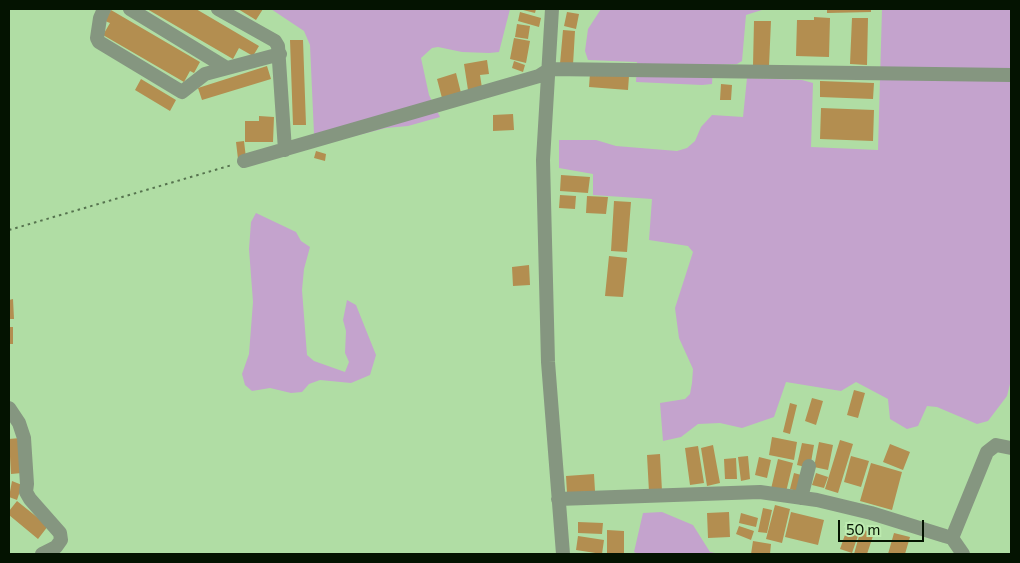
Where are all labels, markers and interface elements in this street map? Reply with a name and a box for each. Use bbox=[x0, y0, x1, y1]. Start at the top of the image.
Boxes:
scale bar bbox=[840, 510, 926, 542]
text: 50 m bbox=[846, 520, 880, 538]

